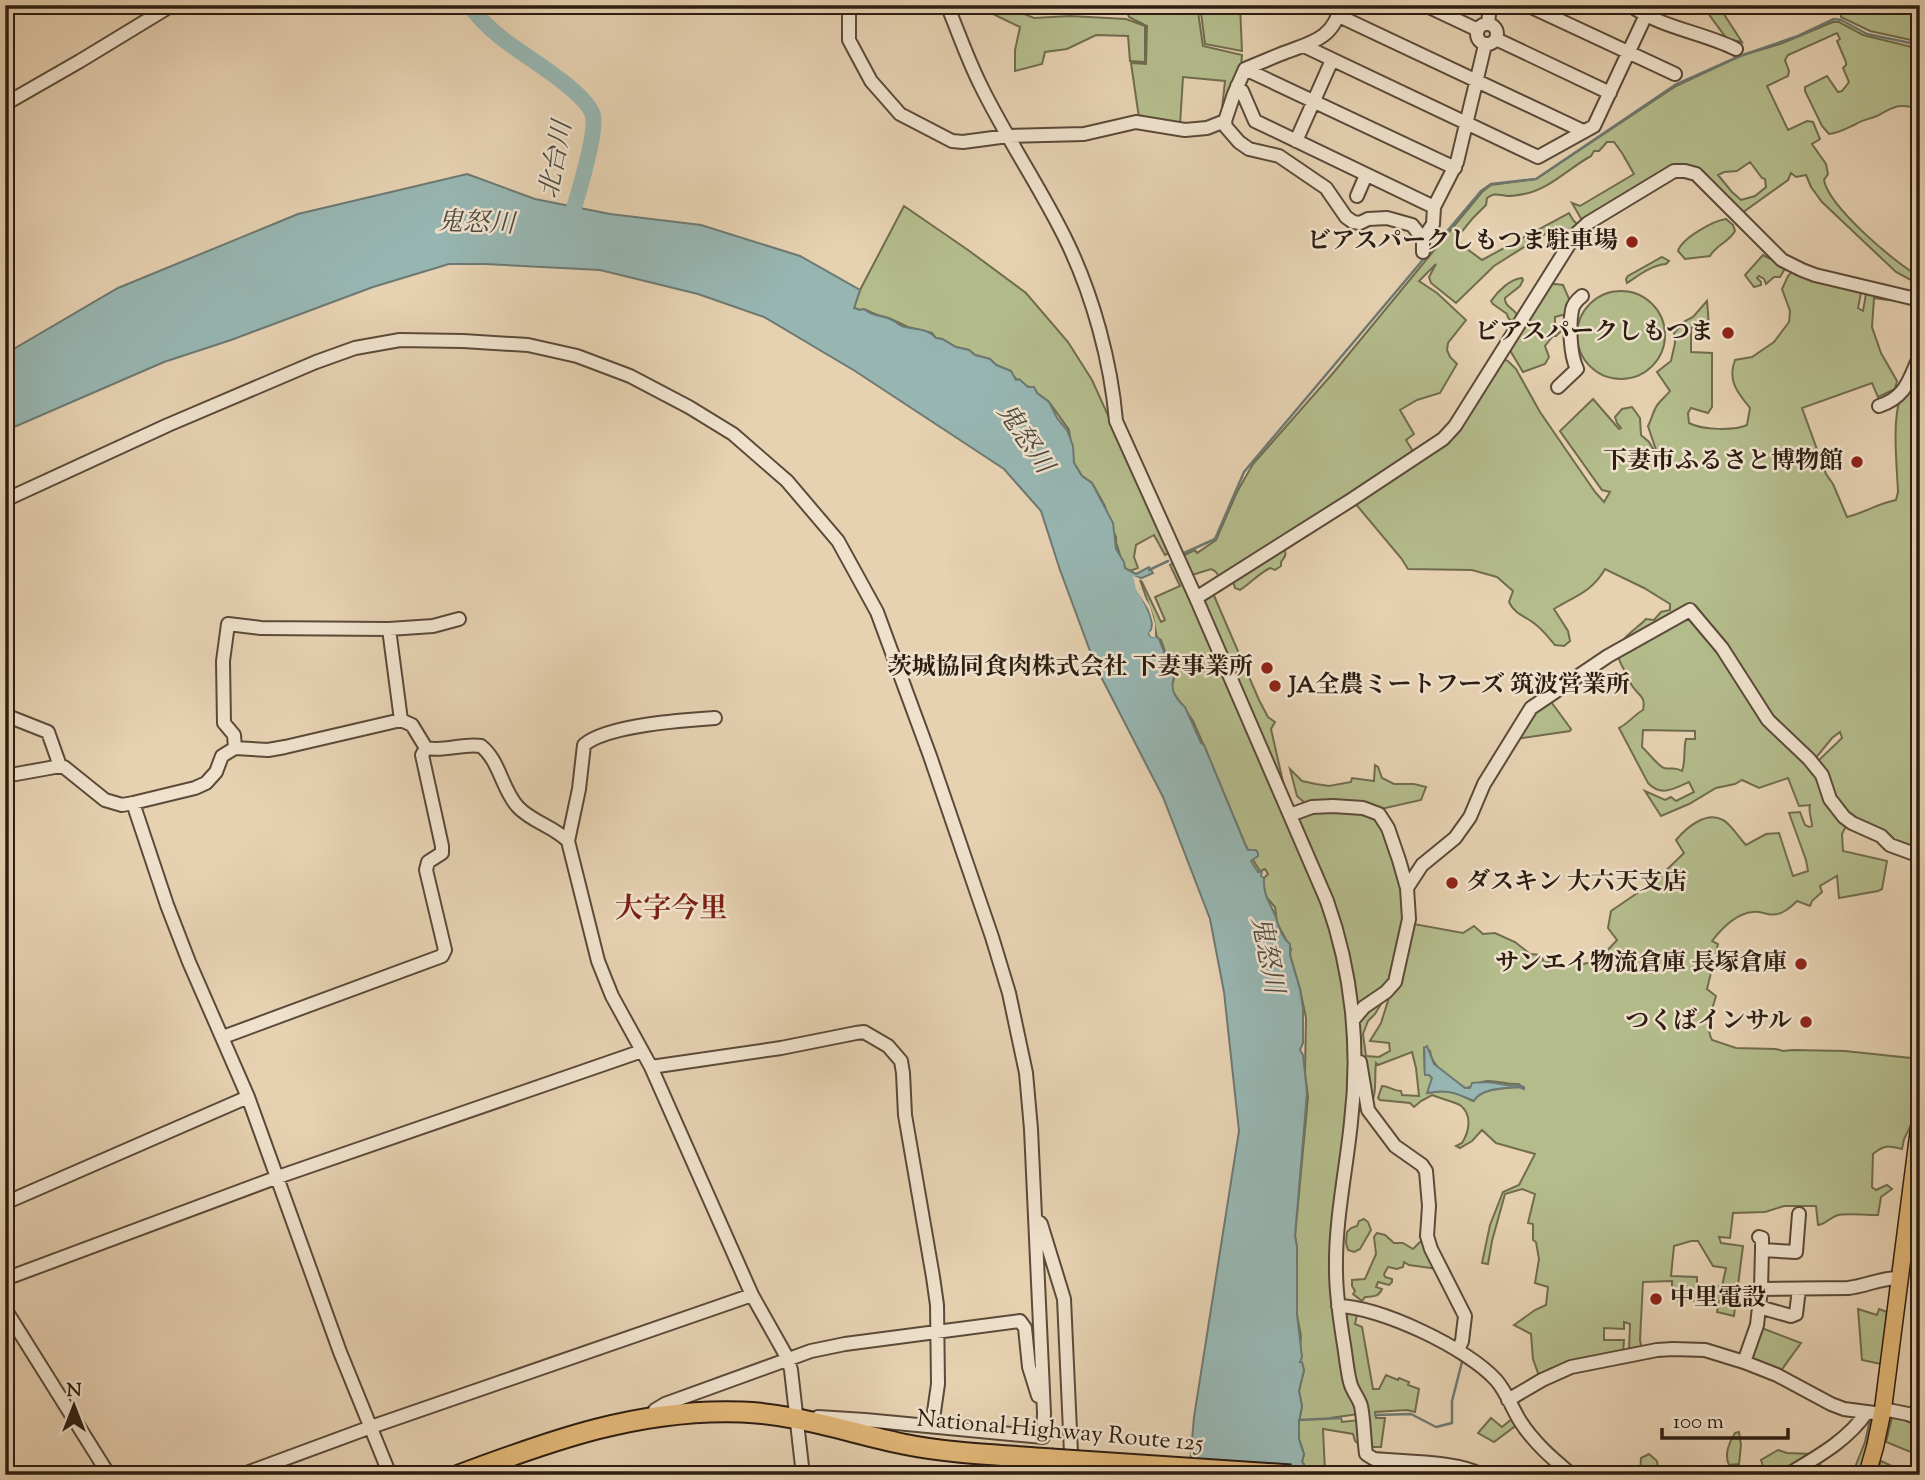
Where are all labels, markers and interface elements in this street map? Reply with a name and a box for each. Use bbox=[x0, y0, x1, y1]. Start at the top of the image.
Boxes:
water label: 北台川 bbox=[531, 115, 583, 202]
water label: 鬼怒川 bbox=[436, 204, 519, 244]
place label: ビアスパークしもつま駐車場 bbox=[1307, 225, 1618, 259]
marker: ビアスパークしもつま駐車場 bbox=[1624, 234, 1640, 250]
place label: ビアスパークしもつま bbox=[1475, 316, 1714, 350]
marker: ビアスパークしもつま bbox=[1720, 325, 1736, 341]
water label: 鬼怒川 bbox=[987, 396, 1063, 484]
place label: 下妻市ふるさと博物館 bbox=[1603, 445, 1843, 479]
marker: 下妻市ふるさと博物館 bbox=[1849, 454, 1865, 470]
place label: 茨城協同食肉株式会社 下妻事業所 bbox=[888, 651, 1253, 685]
marker: 茨城協同食肉株式会社 下妻事業所 bbox=[1259, 660, 1275, 676]
place label: JA全農ミートフーズ 筑波営業所 bbox=[1287, 669, 1630, 703]
marker: JA全農ミートフーズ 筑波営業所 bbox=[1267, 678, 1283, 694]
place label: ダスキン 大六天支店 bbox=[1466, 866, 1687, 900]
marker: ダスキン 大六天支店 bbox=[1444, 875, 1460, 891]
district label: 大字今里 bbox=[615, 890, 727, 930]
water label: 鬼怒川 bbox=[1240, 913, 1292, 1000]
place label: サンエイ物流倉庫 長塚倉庫 bbox=[1495, 947, 1787, 981]
marker: サンエイ物流倉庫 長塚倉庫 bbox=[1793, 956, 1809, 972]
place label: つくばインサル bbox=[1625, 1005, 1792, 1039]
marker: つくばインサル bbox=[1798, 1014, 1814, 1030]
place label: 中里電設 bbox=[1670, 1282, 1766, 1316]
marker: 中里電設 bbox=[1648, 1291, 1664, 1307]
north arrow bbox=[38, 1372, 108, 1442]
text: N bbox=[66, 1378, 82, 1405]
scale bar bbox=[1662, 1396, 1788, 1440]
street label: National Highway Route 125 bbox=[915, 1403, 1205, 1461]
text: 100 m bbox=[1673, 1408, 1724, 1438]

